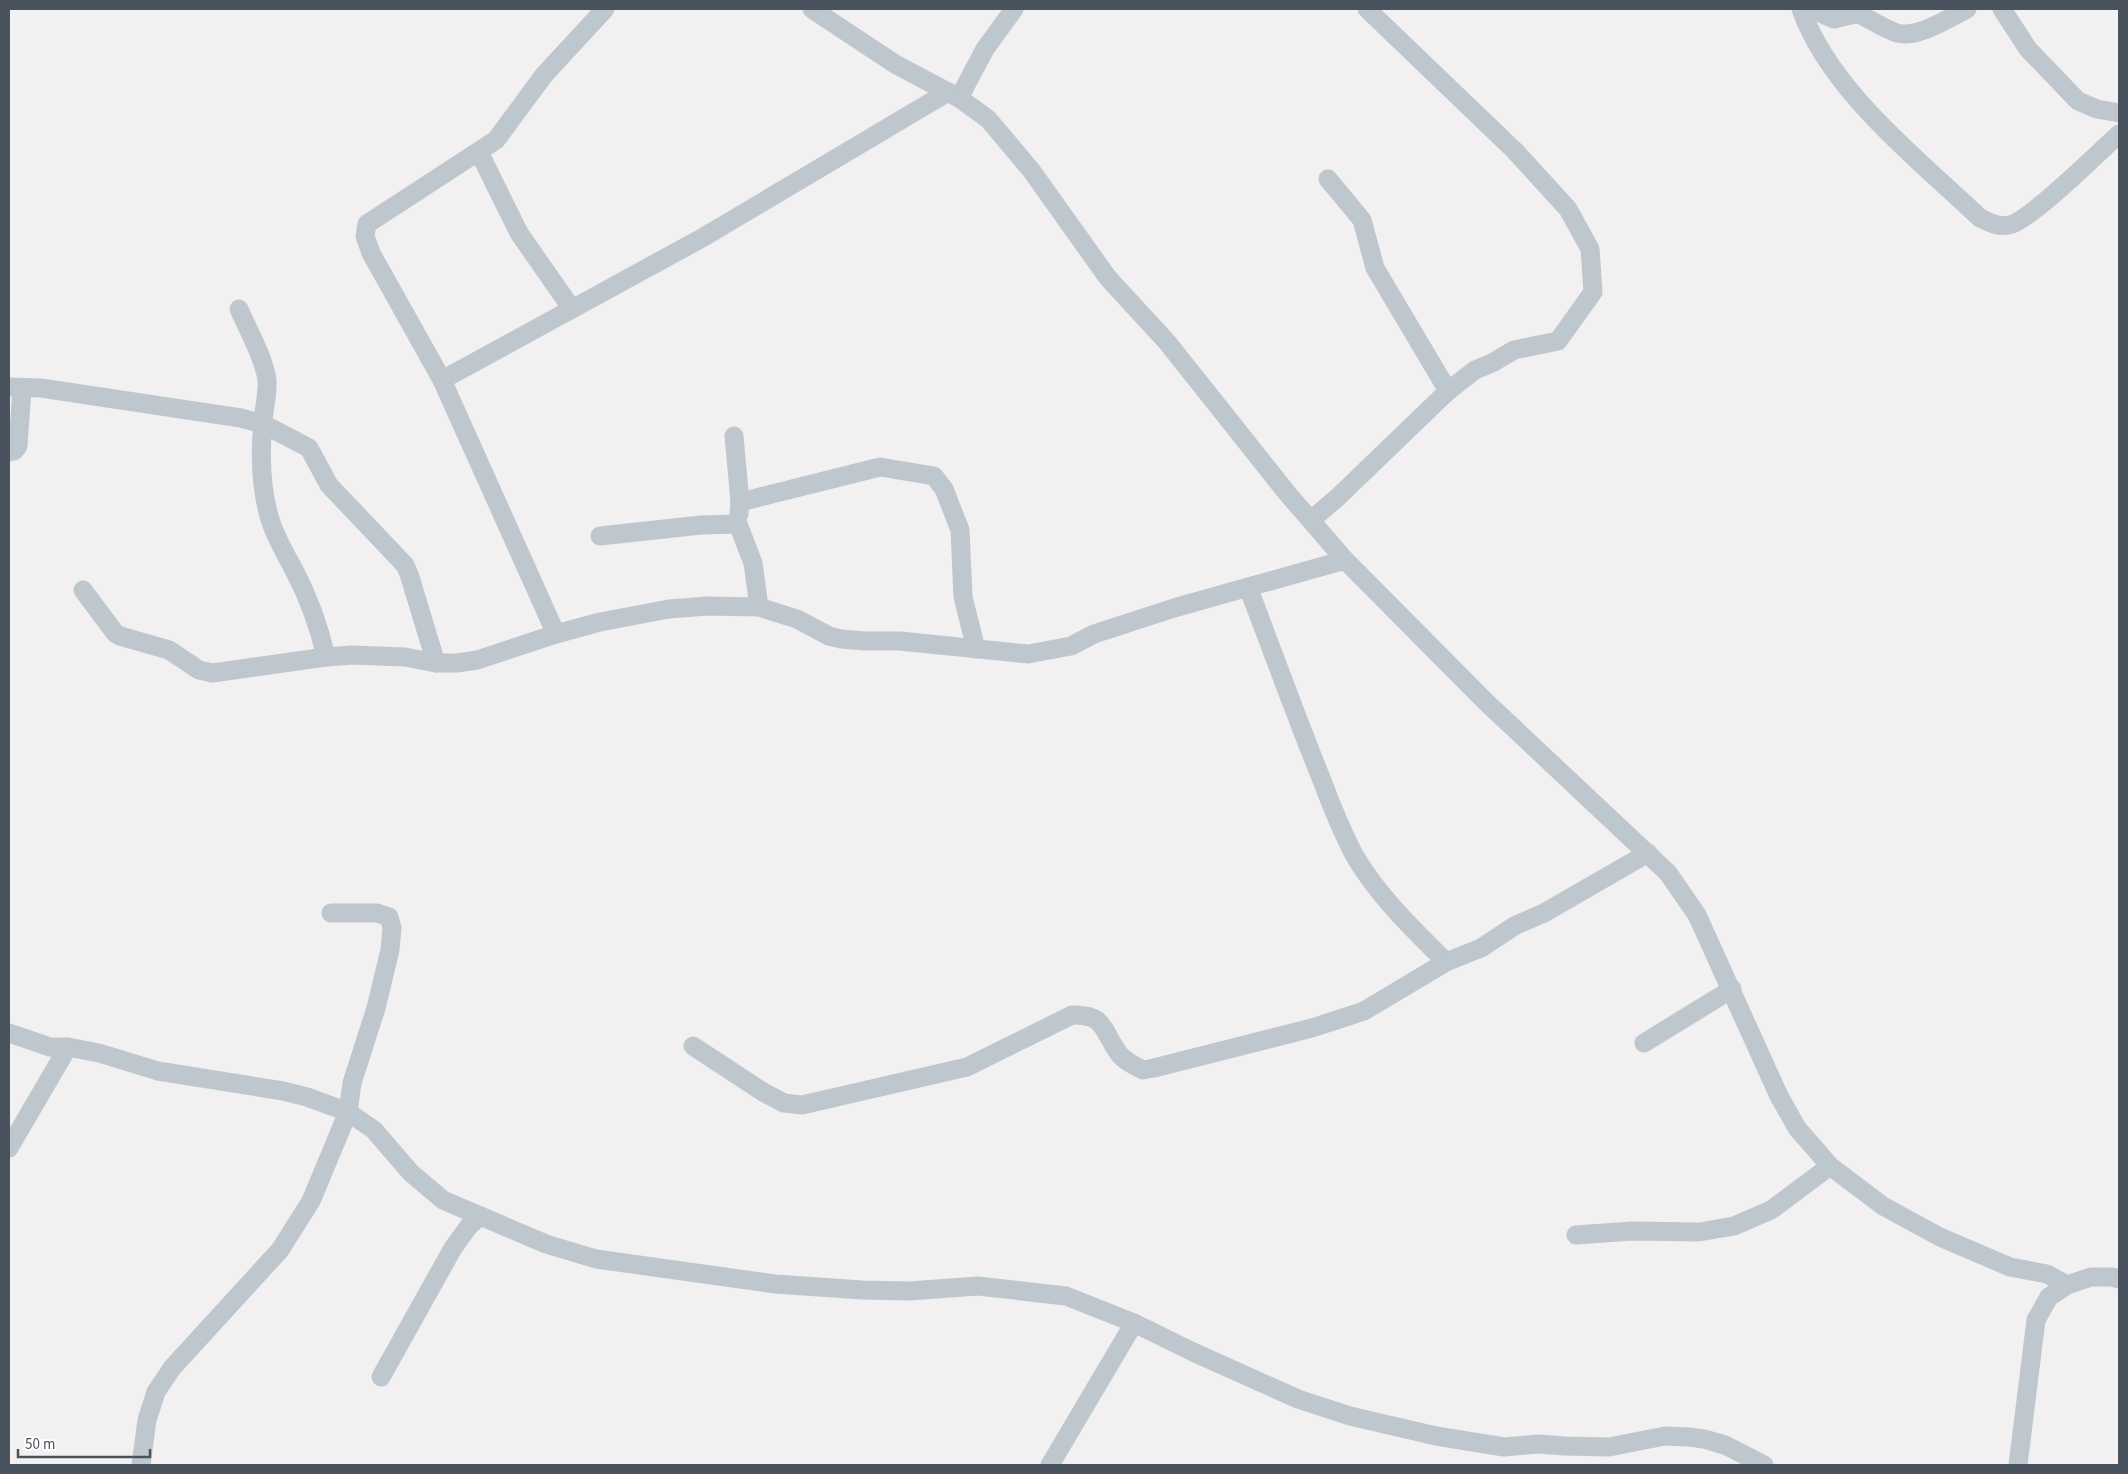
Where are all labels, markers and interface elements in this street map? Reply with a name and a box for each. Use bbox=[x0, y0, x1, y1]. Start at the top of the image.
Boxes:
scale bar bbox=[18, 1426, 150, 1458]
text: 50 m bbox=[25, 1434, 55, 1455]

